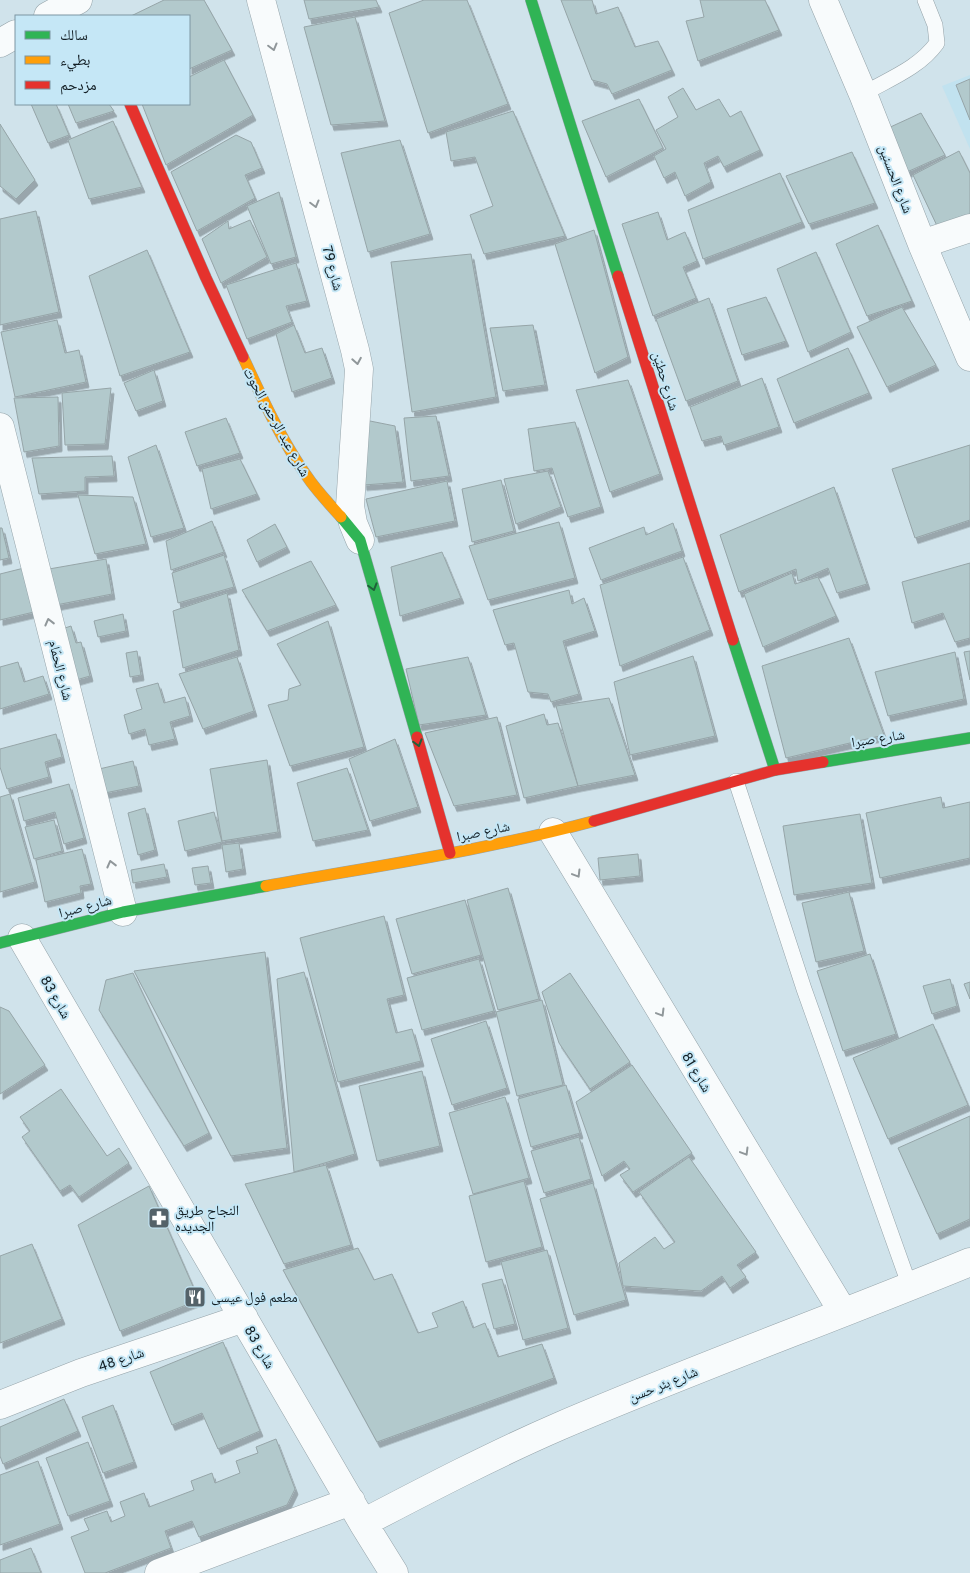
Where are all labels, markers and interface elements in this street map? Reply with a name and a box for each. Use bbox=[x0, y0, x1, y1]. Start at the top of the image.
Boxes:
legend bbox=[15, 15, 190, 105]
text: سالك bbox=[60, 27, 88, 46]
one-way arrow bbox=[268, 42, 278, 51]
text: بطيء bbox=[60, 52, 90, 72]
text: مزدحم bbox=[60, 77, 97, 96]
street label: شارع الحسنين bbox=[874, 143, 915, 216]
one-way arrow bbox=[310, 199, 320, 208]
street label: شارع 79 bbox=[317, 244, 346, 293]
street label: شارع حطيّن bbox=[648, 350, 682, 413]
one-way arrow bbox=[352, 357, 362, 365]
street label: شارع عبد الرحمن الحوت bbox=[239, 365, 313, 480]
one-way arrow bbox=[368, 582, 378, 590]
one-way arrow bbox=[44, 618, 55, 627]
street label: شارع الحمّام bbox=[44, 638, 75, 702]
street label: شارع صبرا bbox=[850, 727, 906, 752]
one-way arrow bbox=[413, 738, 423, 746]
street label: شارع صبرا bbox=[455, 819, 511, 846]
one-way arrow bbox=[106, 860, 117, 869]
one-way arrow bbox=[571, 868, 581, 877]
street label: شارع صبرا bbox=[57, 892, 114, 923]
street label: شارع 83 bbox=[36, 973, 74, 1022]
one-way arrow bbox=[655, 1007, 665, 1016]
street label: شارع 81 bbox=[677, 1050, 714, 1096]
one-way arrow bbox=[739, 1146, 749, 1155]
place label: النجاح طريق الجديده bbox=[175, 1203, 239, 1236]
pharmacy icon: النجاح طريق الجديده bbox=[147, 1206, 171, 1230]
restaurant icon: مطعم فول عيسى bbox=[183, 1285, 207, 1309]
place label: مطعم فول عيسى bbox=[211, 1290, 298, 1307]
street label: شارع 83 bbox=[240, 1323, 278, 1372]
street label: شارع 48 bbox=[96, 1345, 147, 1376]
street label: شارع بئر حسن bbox=[626, 1364, 701, 1407]

